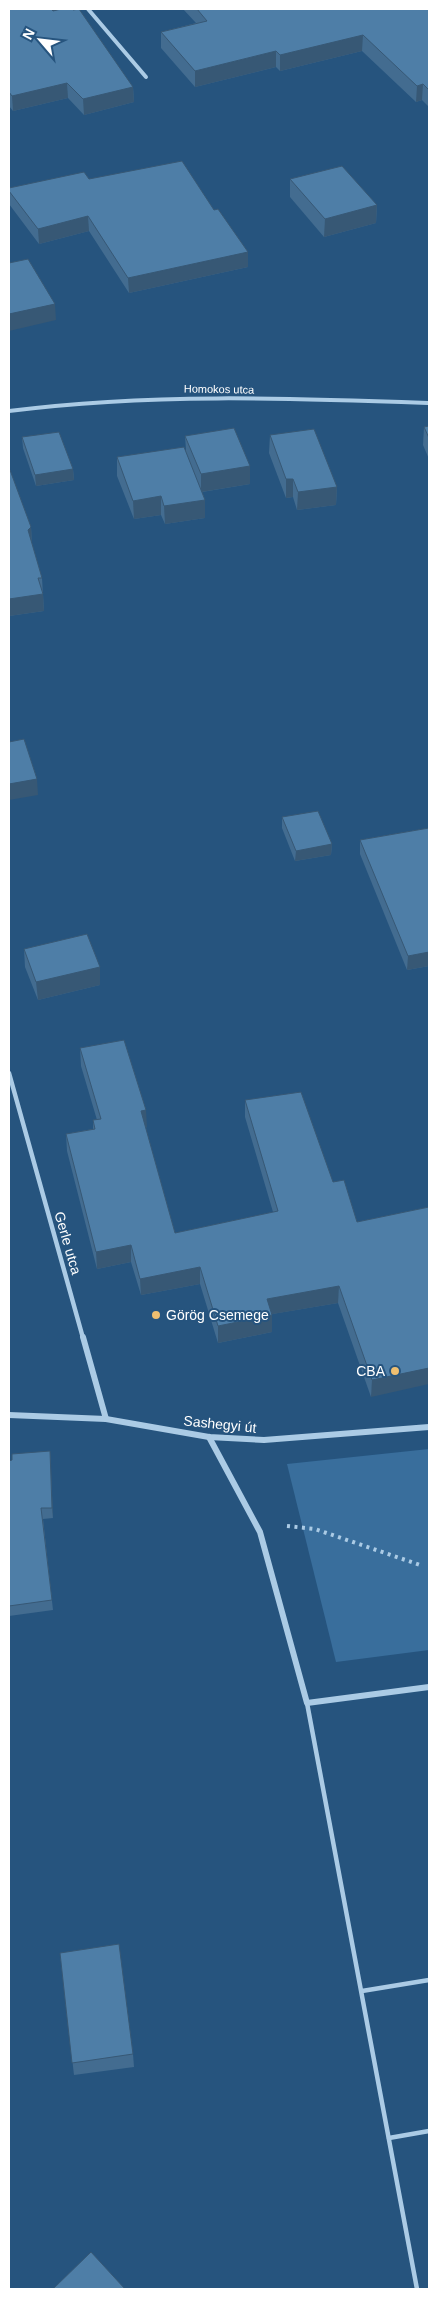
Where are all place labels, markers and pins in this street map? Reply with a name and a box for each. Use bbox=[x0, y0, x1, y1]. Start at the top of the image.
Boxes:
place label: Görög Csemege bbox=[166, 1307, 269, 1323]
marker: Görög Csemege bbox=[150, 1309, 162, 1321]
place label: CBA bbox=[356, 1363, 386, 1379]
marker: CBA bbox=[389, 1365, 401, 1377]

